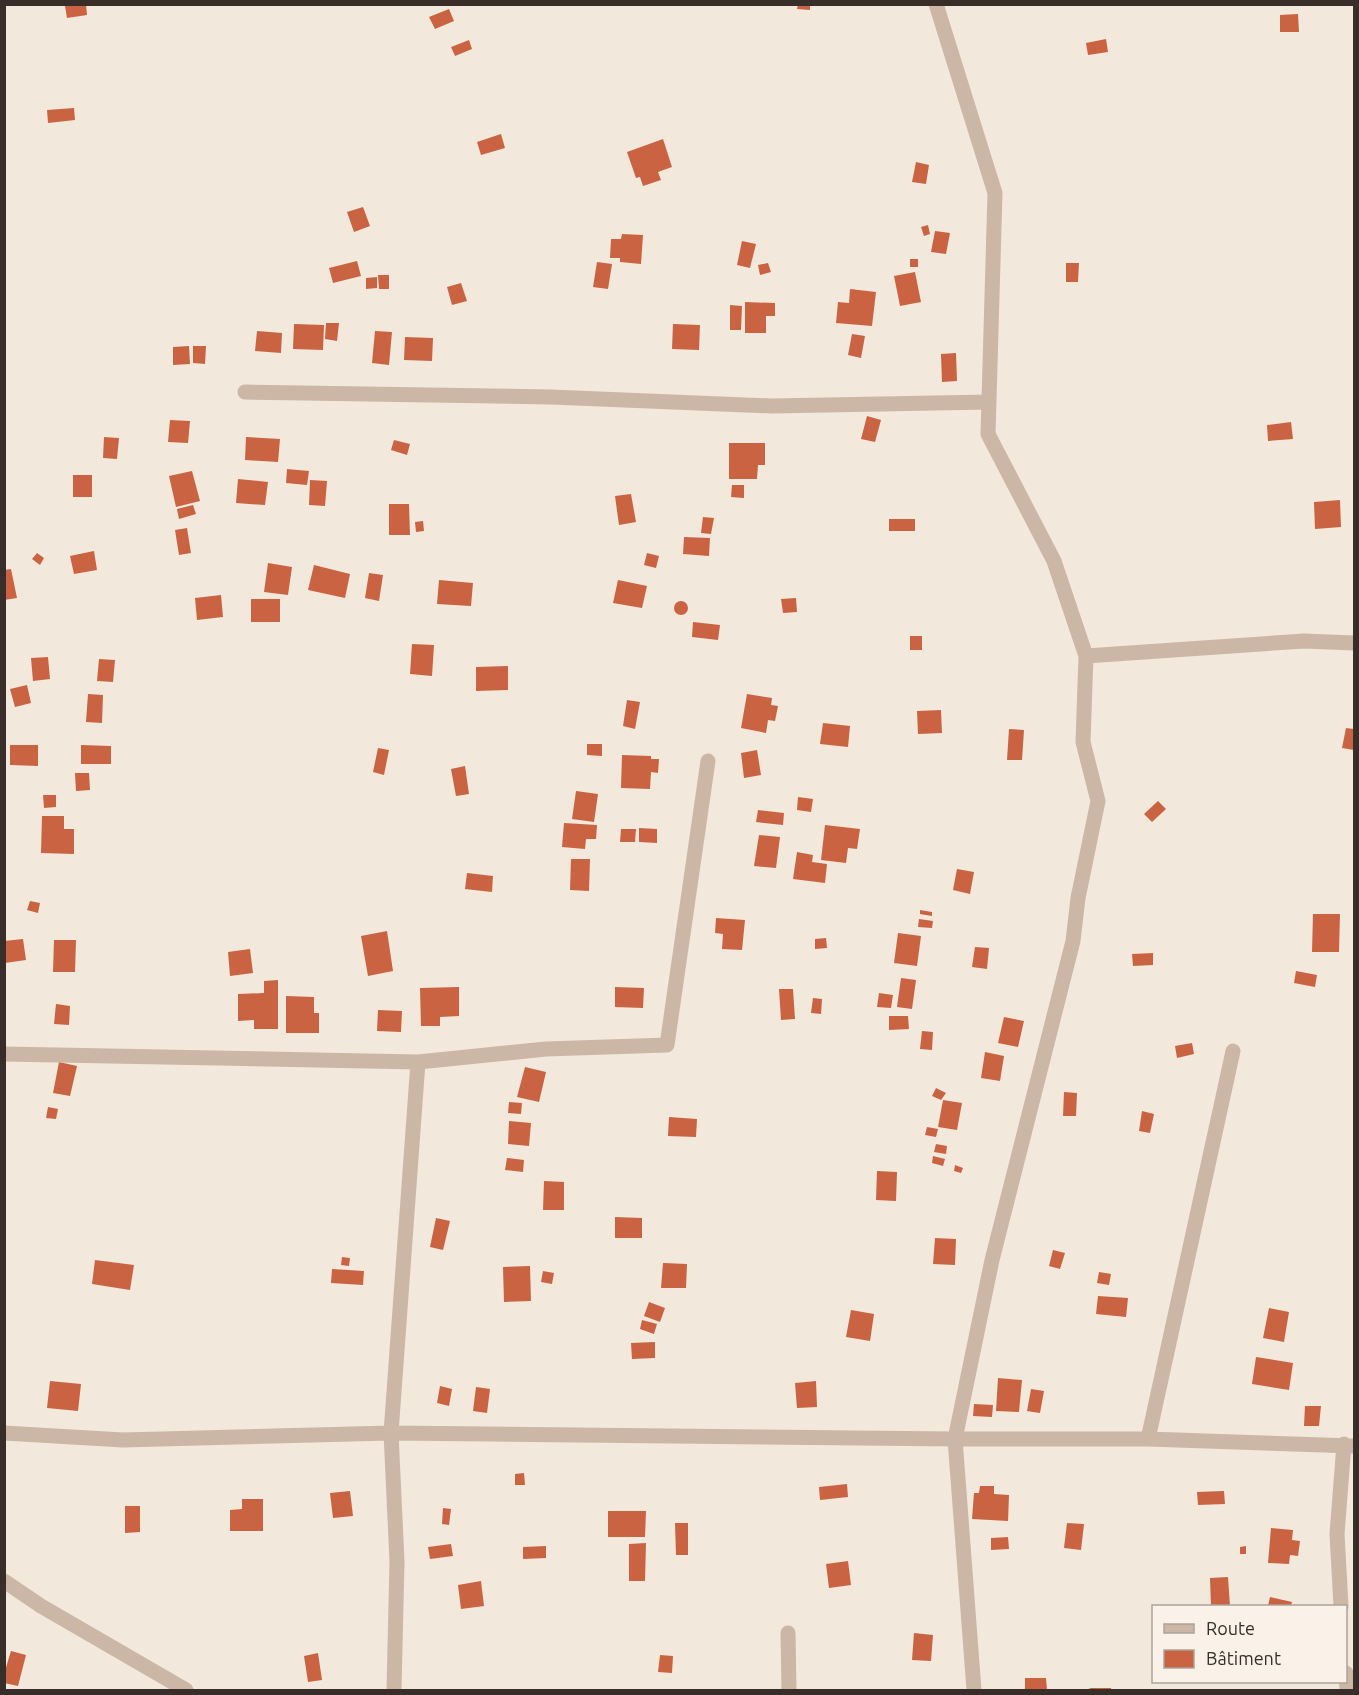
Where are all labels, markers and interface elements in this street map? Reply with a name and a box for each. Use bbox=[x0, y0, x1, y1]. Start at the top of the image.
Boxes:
legend bbox=[1152, 1605, 1347, 1683]
text: Route bbox=[1206, 1618, 1255, 1638]
text: Bâtiment bbox=[1206, 1648, 1281, 1668]

